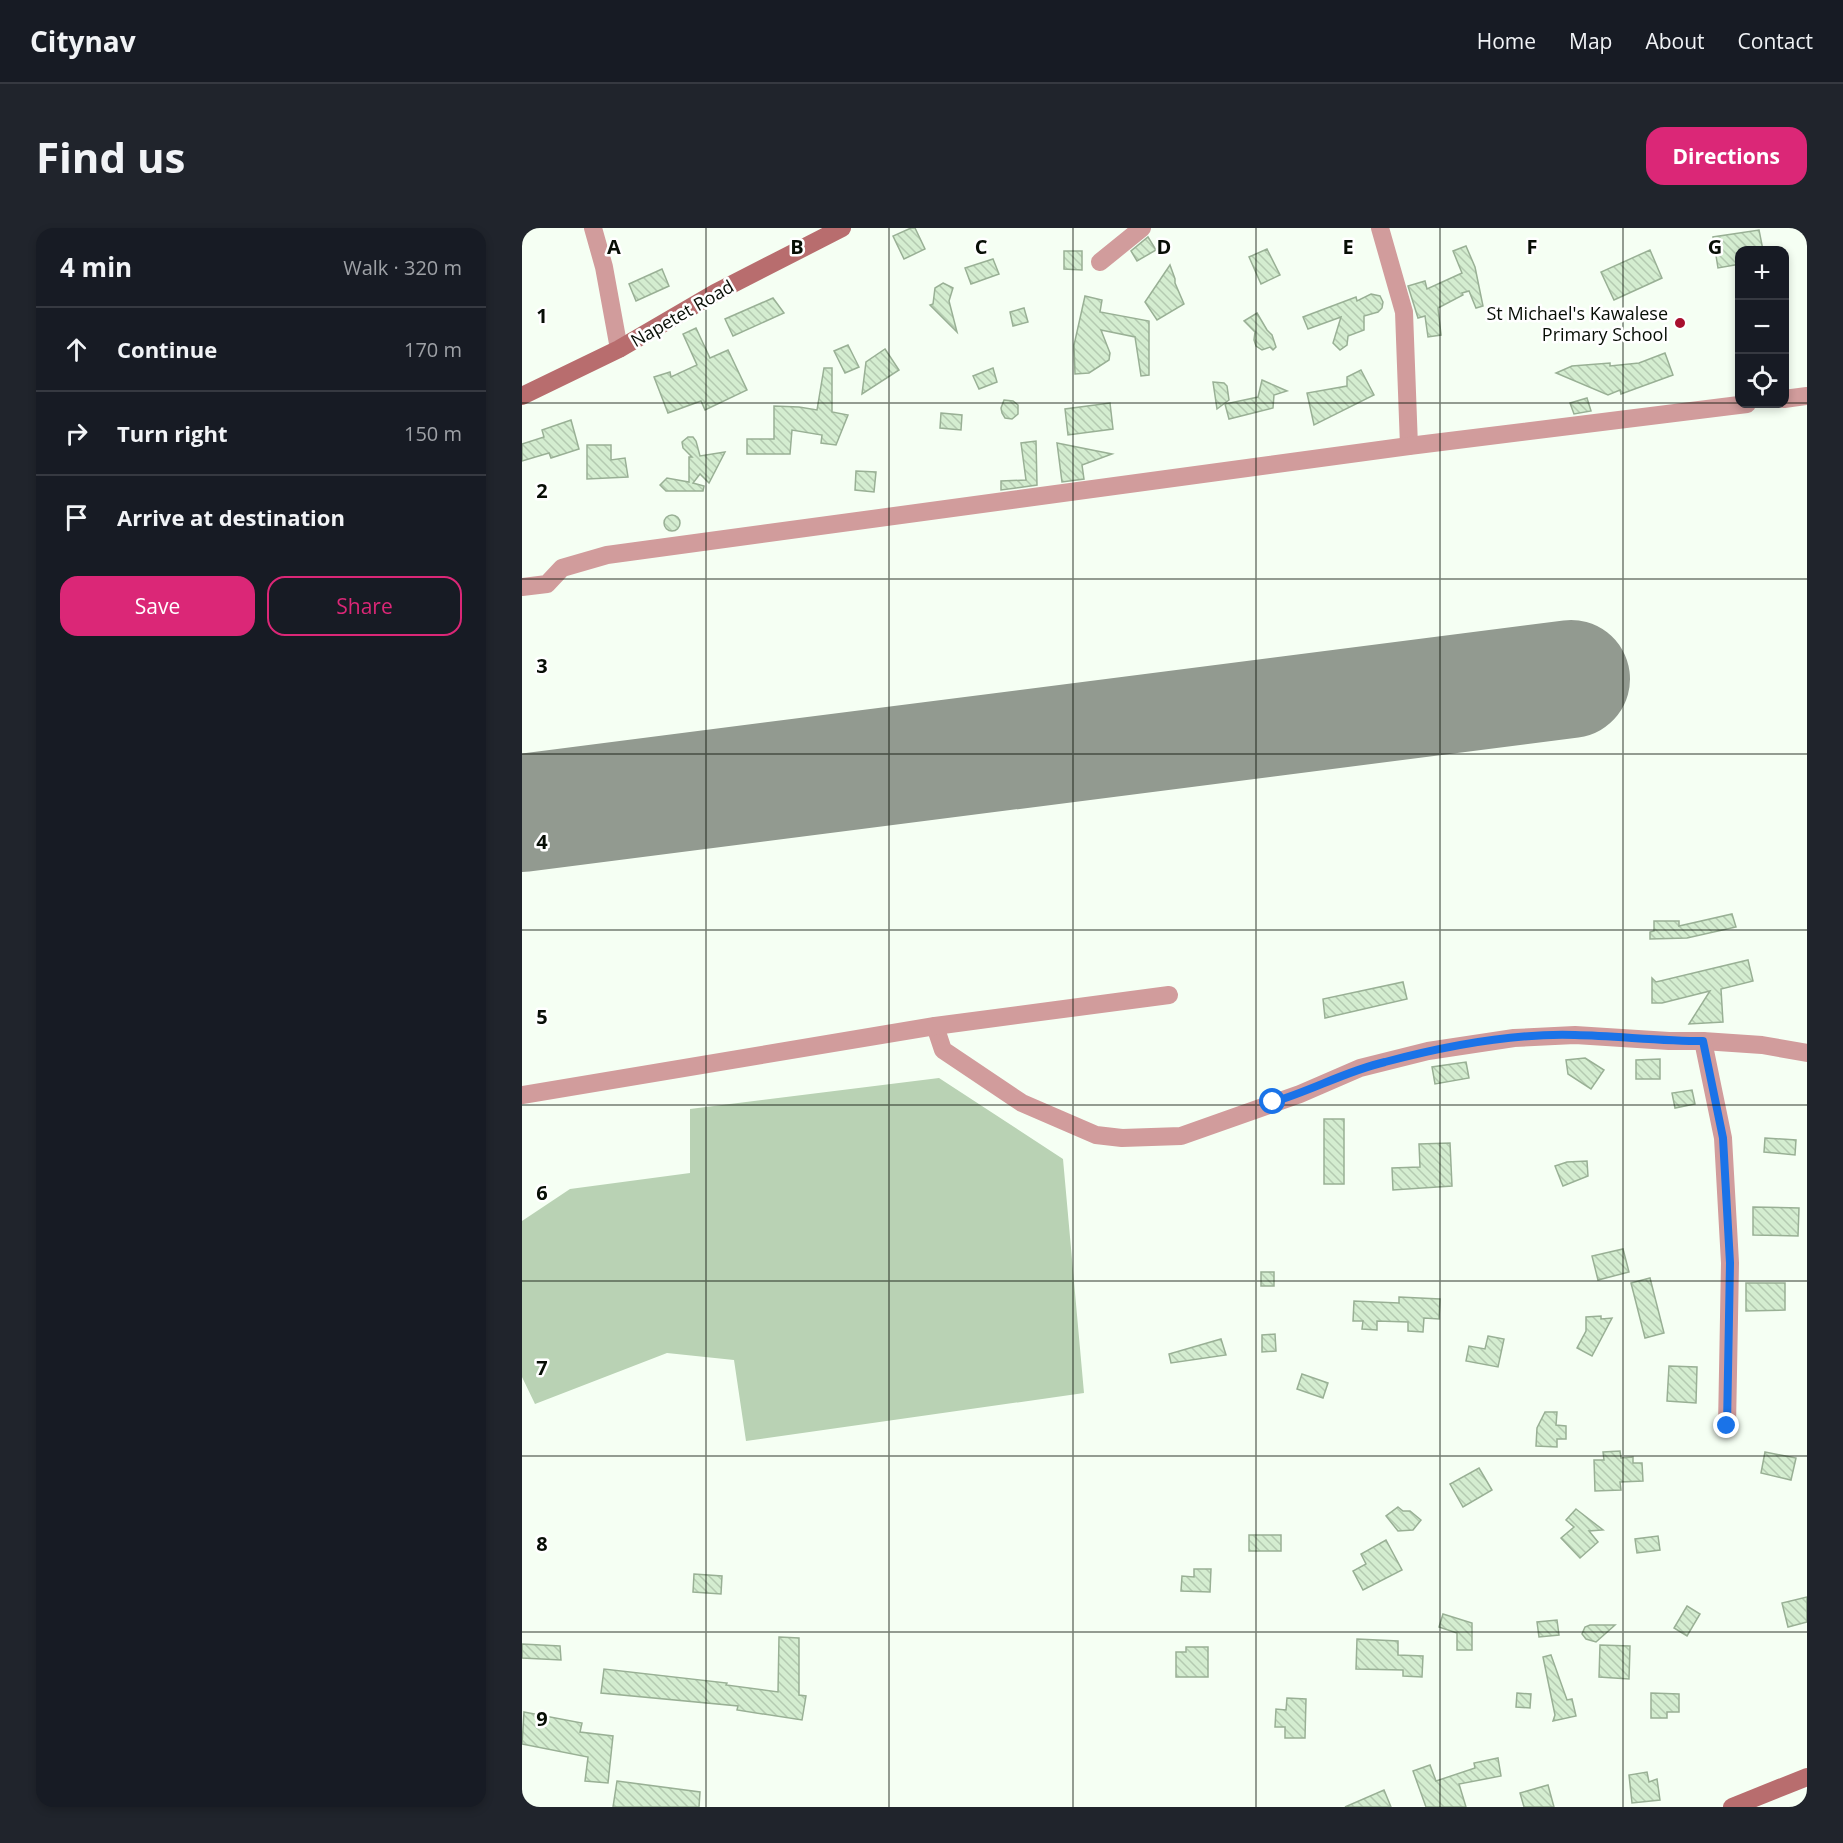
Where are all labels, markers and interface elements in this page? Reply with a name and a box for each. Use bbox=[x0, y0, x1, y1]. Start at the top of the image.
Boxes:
text: Citynav bbox=[30, 22, 136, 60]
text: Home bbox=[1477, 27, 1536, 55]
text: Map bbox=[1569, 27, 1612, 55]
text: About bbox=[1645, 27, 1705, 55]
text: Contact bbox=[1738, 27, 1813, 55]
button: Directions bbox=[1646, 127, 1807, 185]
text: Find us bbox=[36, 128, 185, 185]
text: A bbox=[607, 233, 621, 260]
text: B bbox=[790, 233, 804, 260]
text: C bbox=[975, 233, 988, 260]
text: D bbox=[1157, 233, 1171, 260]
text: E bbox=[1342, 233, 1354, 260]
text: F bbox=[1527, 233, 1537, 260]
text: G bbox=[1708, 233, 1722, 260]
map controls bbox=[1735, 246, 1789, 408]
button: + bbox=[1735, 246, 1789, 300]
text: 4 min bbox=[60, 249, 132, 285]
text: Walk · 320 m bbox=[343, 254, 462, 281]
street label: Napetet Road bbox=[626, 274, 738, 352]
button: − bbox=[1735, 300, 1789, 354]
place label: St Michael's Kawalese Primary School bbox=[1486, 301, 1668, 346]
text: 1 bbox=[536, 302, 548, 329]
marker: St Michael's Kawalese Primary School bbox=[1673, 316, 1687, 330]
icon: ahead bbox=[60, 333, 93, 366]
text: Continue bbox=[117, 334, 217, 364]
text: 170 m bbox=[404, 336, 462, 363]
button: locate bbox=[1735, 354, 1789, 408]
icon: right bbox=[60, 417, 93, 450]
text: Turn right bbox=[117, 418, 228, 448]
text: 150 m bbox=[404, 420, 462, 447]
text: 2 bbox=[536, 477, 548, 504]
icon: arrive bbox=[60, 501, 93, 534]
text: Arrive at destination bbox=[117, 502, 345, 532]
button: Save bbox=[60, 576, 255, 636]
button: Share bbox=[267, 576, 462, 636]
text: 3 bbox=[536, 652, 548, 679]
text: 4 bbox=[536, 828, 548, 855]
text: 5 bbox=[536, 1003, 548, 1030]
route start bbox=[1259, 1088, 1285, 1114]
text: 6 bbox=[536, 1179, 548, 1206]
text: 7 bbox=[536, 1354, 548, 1381]
route end bbox=[1713, 1412, 1739, 1438]
text: 8 bbox=[536, 1530, 548, 1557]
text: 9 bbox=[536, 1705, 548, 1732]

